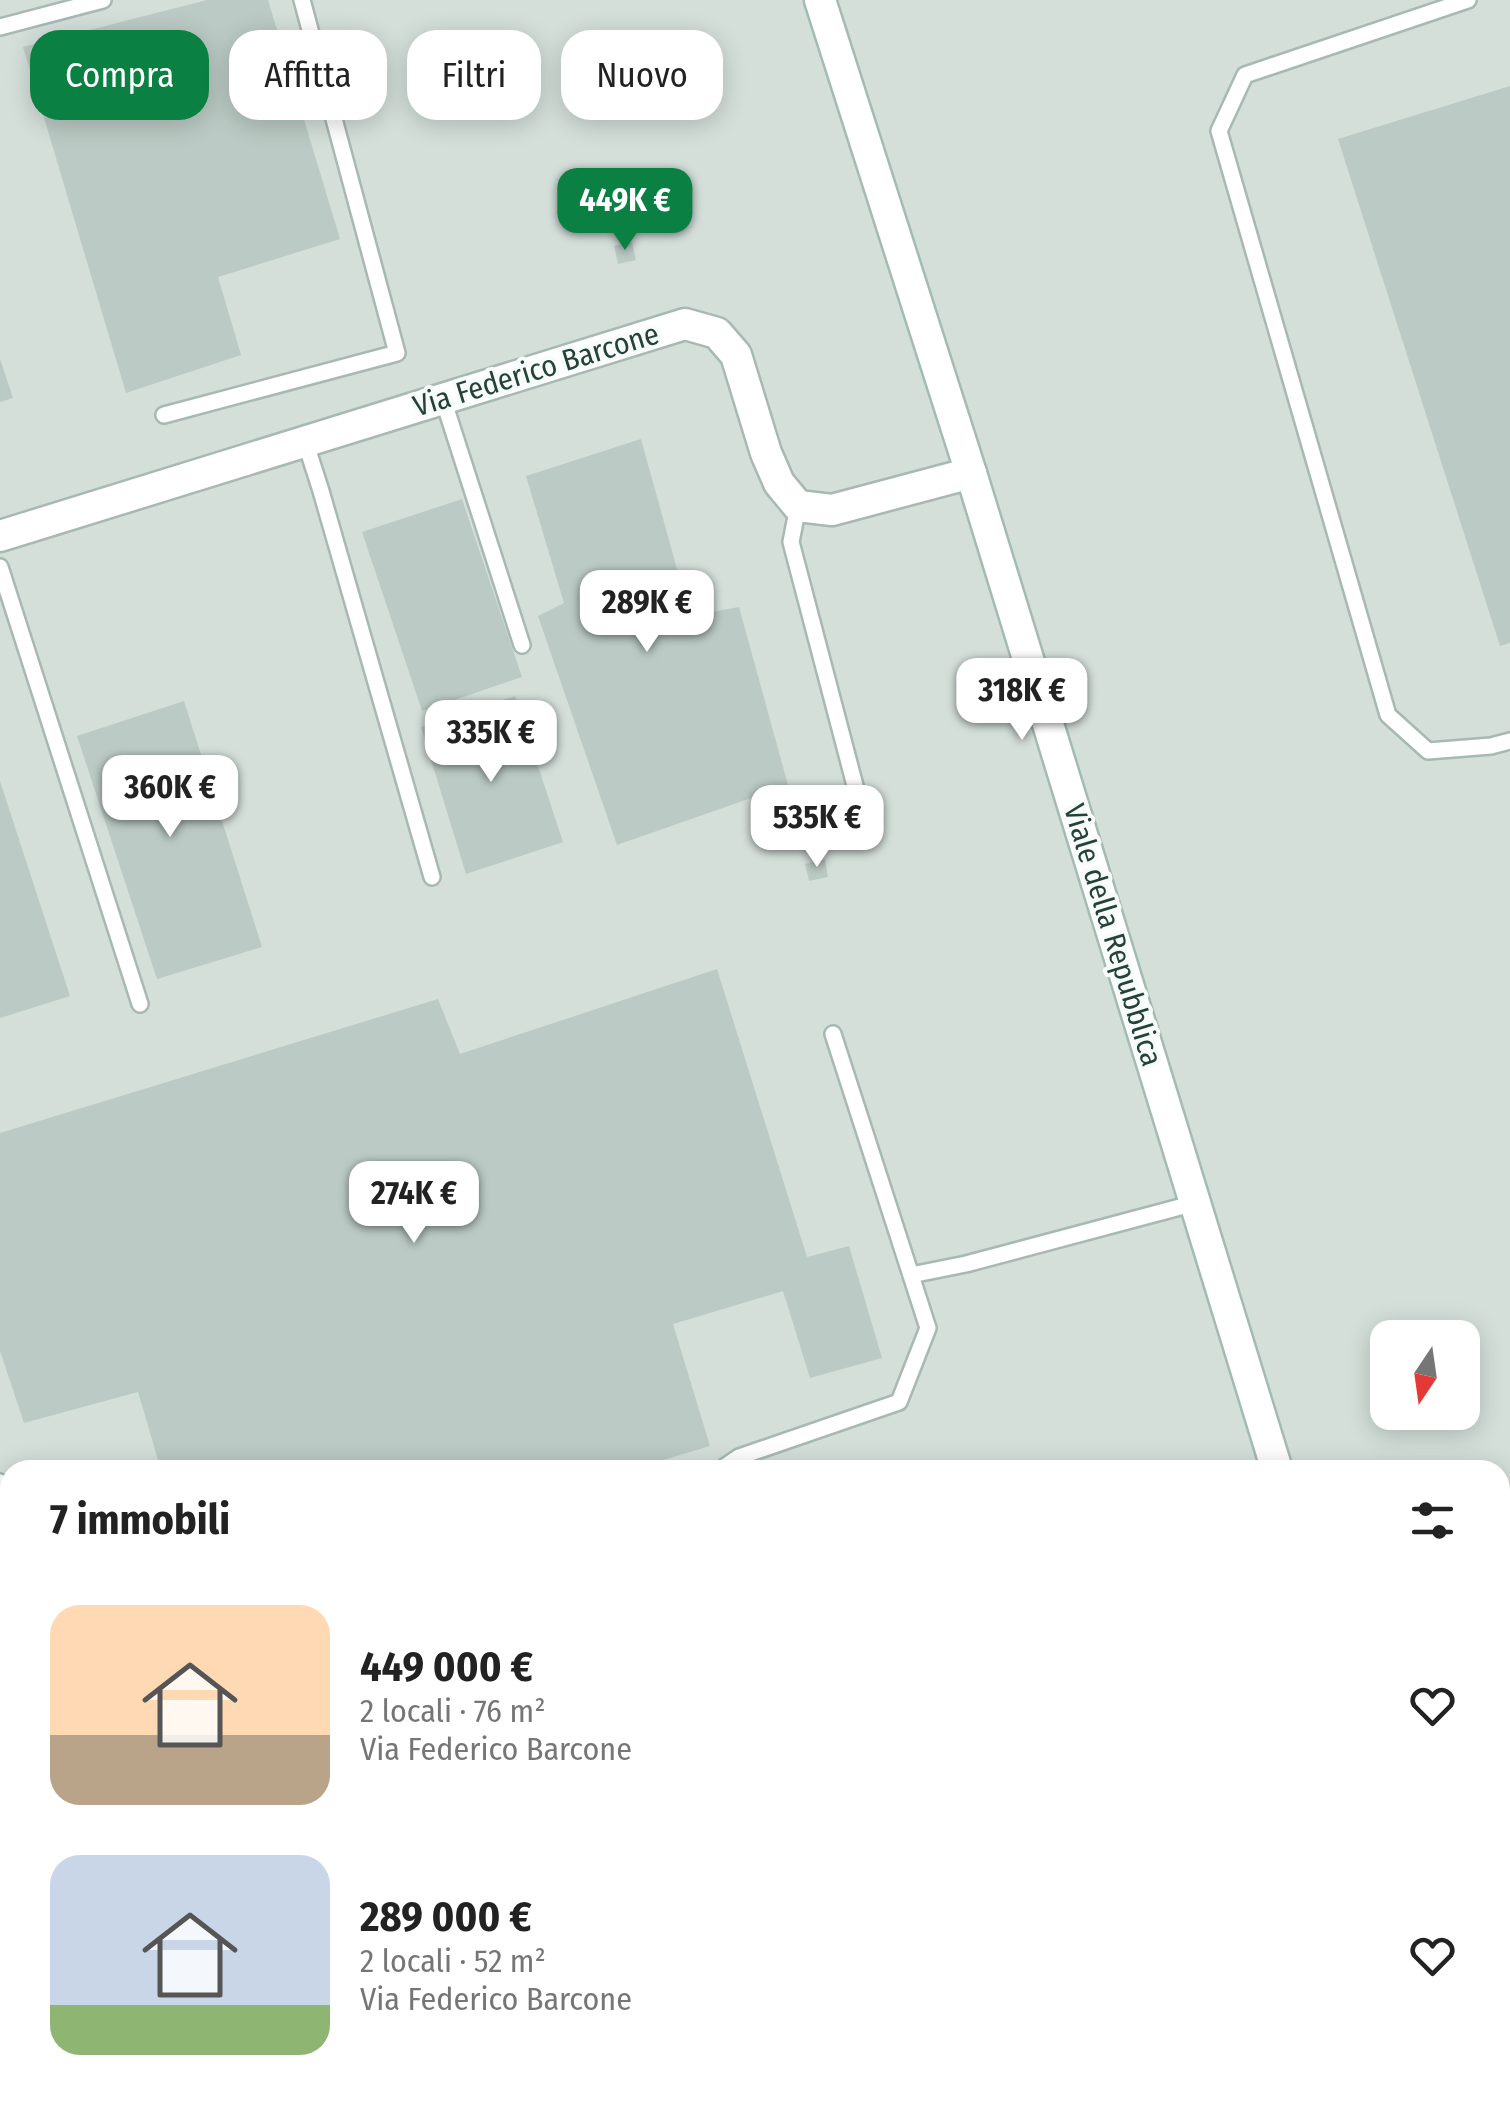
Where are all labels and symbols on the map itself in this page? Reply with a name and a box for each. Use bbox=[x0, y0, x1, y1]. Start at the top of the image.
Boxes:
pin: 449K € bbox=[544, 168, 706, 253]
street label: Via Federico Barcone bbox=[409, 316, 663, 424]
pin: 289K € bbox=[566, 570, 728, 655]
pin: 318K € bbox=[941, 658, 1103, 743]
pin: 335K € bbox=[410, 700, 572, 785]
pin: 360K € bbox=[89, 755, 251, 840]
pin: 535K € bbox=[736, 785, 898, 870]
street label: Viale della Repubblica bbox=[1056, 800, 1170, 1070]
pin: 274K € bbox=[333, 1161, 495, 1246]
north arrow bbox=[1370, 1320, 1480, 1430]

